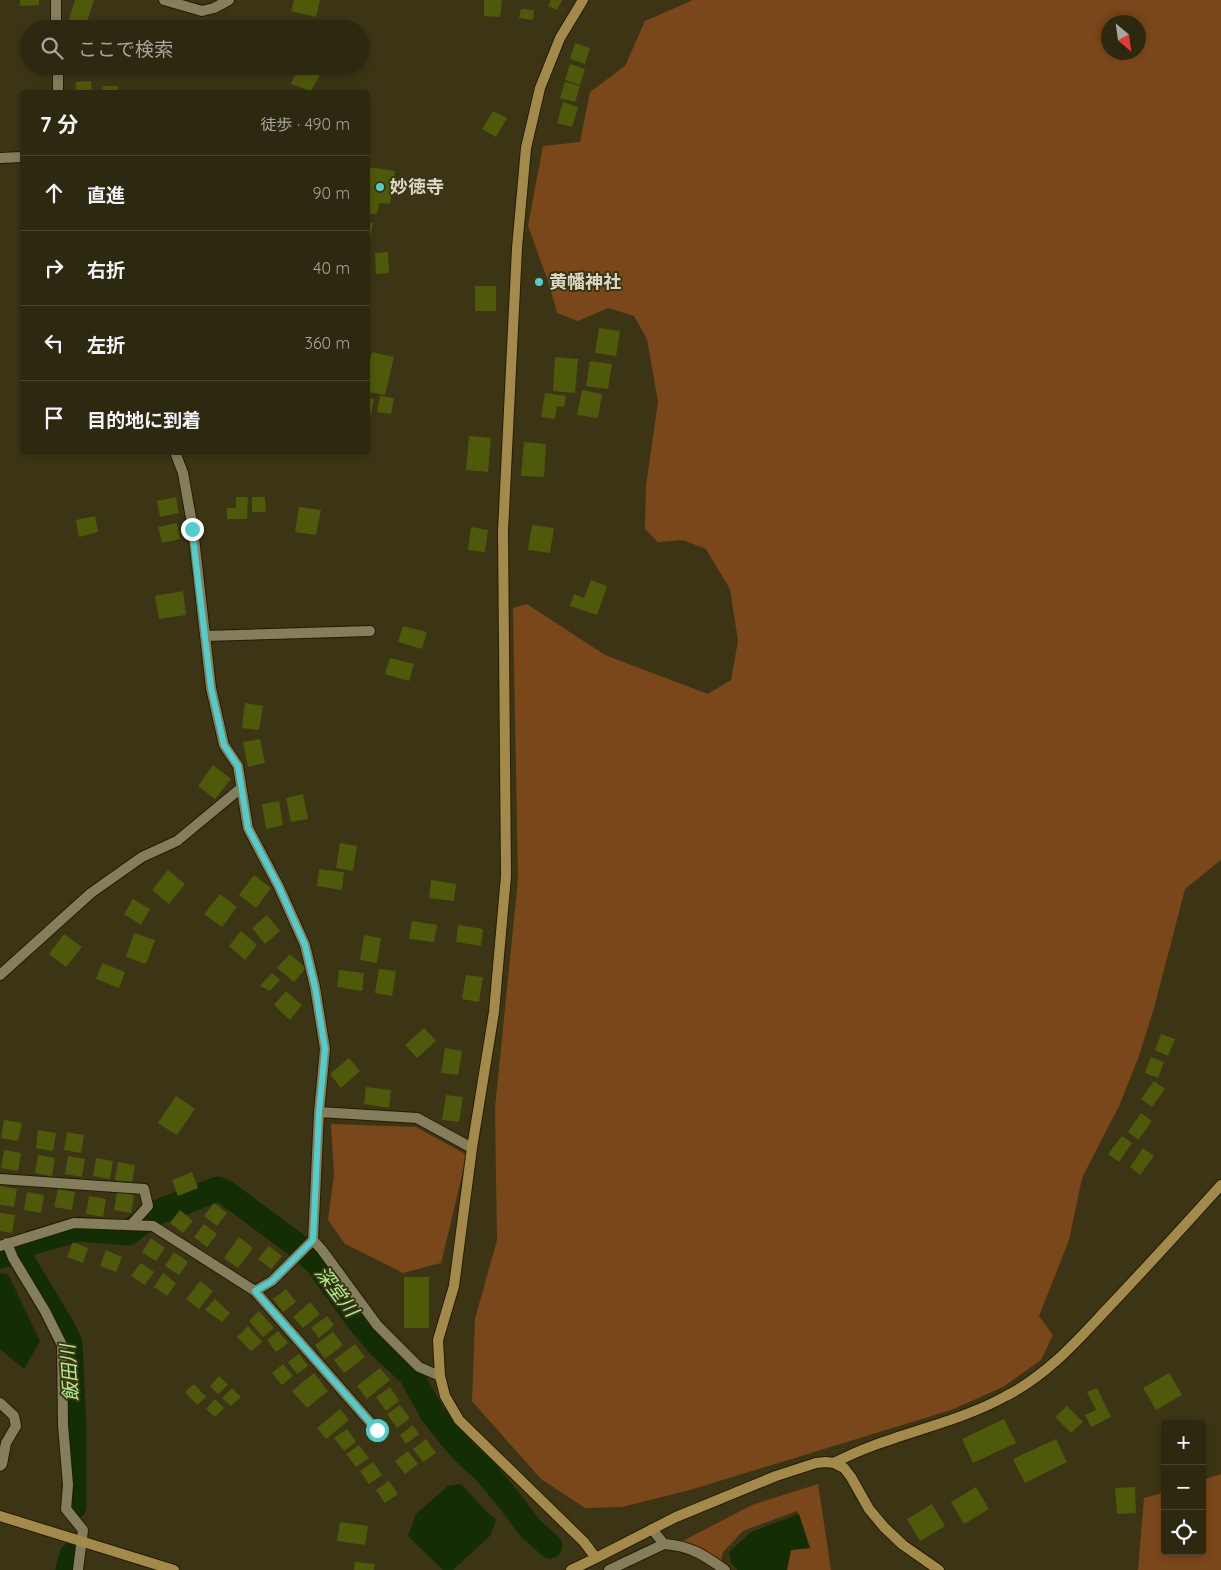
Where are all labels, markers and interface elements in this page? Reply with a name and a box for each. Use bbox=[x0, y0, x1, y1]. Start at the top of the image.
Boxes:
north arrow bbox=[1101, 15, 1146, 60]
search box bbox=[20, 20, 370, 75]
icon: search bbox=[38, 34, 66, 62]
text: ここで検索 bbox=[78, 37, 173, 61]
text: 7 分 bbox=[40, 111, 78, 137]
text: 徒歩 · 490 m bbox=[261, 114, 350, 134]
place label: 妙徳寺 bbox=[390, 175, 444, 198]
icon: ahead bbox=[40, 179, 68, 207]
marker: 妙徳寺 bbox=[374, 181, 386, 193]
text: 直進 bbox=[87, 183, 125, 207]
text: 90 m bbox=[313, 183, 350, 203]
icon: right bbox=[40, 254, 68, 282]
text: 右折 bbox=[87, 258, 125, 282]
text: 40 m bbox=[313, 258, 350, 278]
place label: 黄幡神社 bbox=[549, 270, 621, 293]
marker: 黄幡神社 bbox=[533, 276, 545, 288]
icon: left bbox=[40, 329, 68, 357]
text: 左折 bbox=[87, 333, 125, 357]
text: 360 m bbox=[305, 333, 350, 353]
icon: arrive bbox=[40, 404, 68, 432]
text: 目的地に到着 bbox=[87, 408, 201, 432]
route end bbox=[181, 518, 204, 541]
water label: 深堂川 bbox=[310, 1261, 365, 1323]
water label: 飯田川 bbox=[55, 1342, 83, 1402]
route start bbox=[366, 1419, 389, 1442]
map controls bbox=[1161, 1420, 1206, 1555]
button: + bbox=[1161, 1420, 1206, 1465]
button: − bbox=[1161, 1465, 1206, 1510]
button: locate bbox=[1161, 1510, 1206, 1555]

